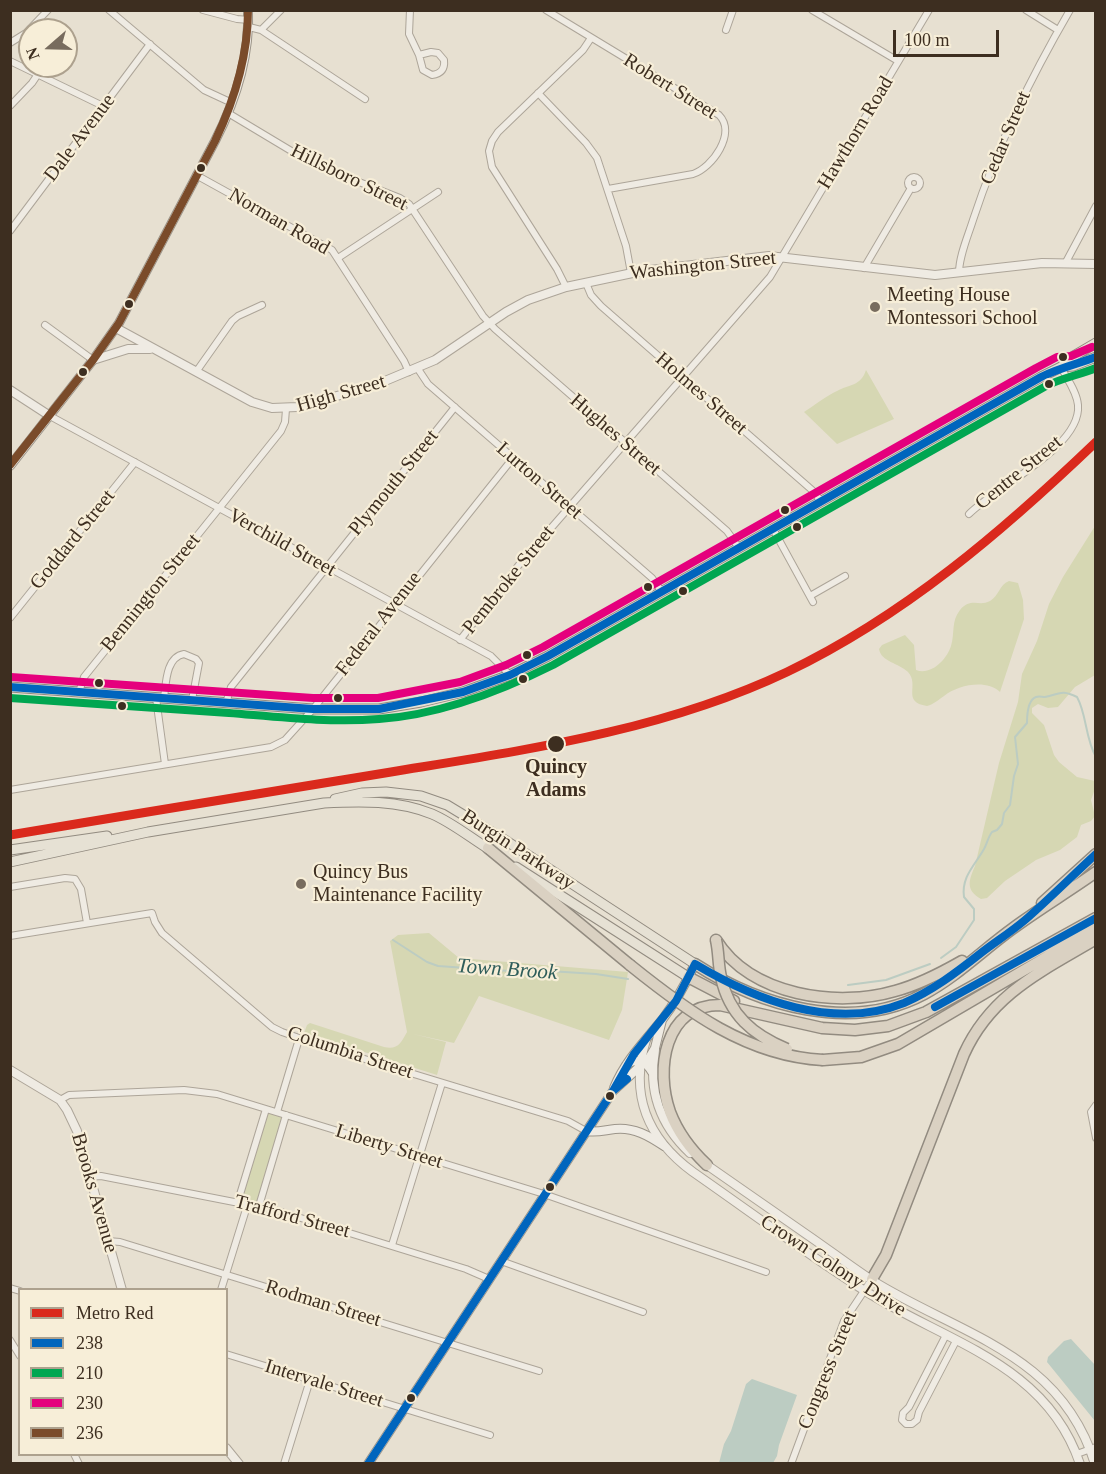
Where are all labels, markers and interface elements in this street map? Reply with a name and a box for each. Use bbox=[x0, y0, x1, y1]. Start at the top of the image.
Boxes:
north arrow bbox=[18, 18, 78, 78]
scale bar bbox=[896, 18, 1002, 56]
text: 100 m bbox=[904, 30, 950, 50]
text: N bbox=[23, 45, 42, 62]
street label: Robert Street bbox=[619, 49, 721, 125]
street label: Hawthorn Road bbox=[813, 72, 899, 194]
street label: Cedar Street bbox=[976, 88, 1036, 188]
street label: Dale Avenue bbox=[39, 89, 121, 187]
street label: Hillsboro Street bbox=[287, 139, 411, 217]
unlabelled marker bbox=[195, 162, 207, 174]
street label: Norman Road bbox=[224, 183, 334, 261]
street label: Washington Street bbox=[629, 246, 777, 286]
place label: Meeting House Montessori School bbox=[887, 284, 1038, 331]
unlabelled marker bbox=[123, 298, 135, 310]
marker: Meeting House Montessori School bbox=[868, 300, 882, 314]
street label: Holmes Street bbox=[650, 348, 752, 440]
unlabelled marker bbox=[1057, 351, 1069, 363]
unlabelled marker bbox=[77, 366, 89, 378]
street label: High Street bbox=[294, 370, 388, 418]
unlabelled marker bbox=[1043, 378, 1055, 390]
street label: Hughes Street bbox=[565, 389, 665, 481]
street label: Plymouth Street bbox=[344, 425, 444, 541]
street label: Centre Street bbox=[971, 431, 1067, 515]
street label: Lurton Street bbox=[491, 437, 587, 525]
street label: Goddard Street bbox=[25, 485, 121, 595]
street label: Verchild Street bbox=[224, 504, 340, 582]
unlabelled marker bbox=[779, 504, 791, 516]
street label: Pembroke Street bbox=[458, 521, 560, 639]
unlabelled marker bbox=[791, 521, 803, 533]
street label: Bennington Street bbox=[96, 529, 206, 657]
street label: Federal Avenue bbox=[331, 567, 427, 681]
unlabelled marker bbox=[642, 581, 654, 593]
unlabelled marker bbox=[677, 585, 689, 597]
unlabelled marker bbox=[521, 649, 533, 661]
unlabelled marker bbox=[517, 673, 529, 685]
unlabelled marker bbox=[93, 677, 105, 689]
unlabelled marker bbox=[332, 692, 344, 704]
unlabelled marker bbox=[116, 700, 128, 712]
marker: Quincy Adams bbox=[546, 734, 566, 754]
place label: Quincy Adams bbox=[525, 756, 587, 803]
street label: Burgin Parkway bbox=[457, 804, 579, 896]
place label: Quincy Bus Maintenance Facility bbox=[313, 861, 482, 908]
marker: Quincy Bus Maintenance Facility bbox=[294, 877, 308, 891]
water label: Town Brook bbox=[456, 954, 558, 986]
street label: Columbia Street bbox=[284, 1021, 416, 1085]
unlabelled marker bbox=[604, 1090, 616, 1102]
street label: Liberty Street bbox=[333, 1119, 445, 1175]
street label: Brooks Avenue bbox=[65, 1130, 123, 1256]
unlabelled marker bbox=[544, 1181, 556, 1193]
street label: Trafford Street bbox=[232, 1190, 352, 1244]
street label: Crown Colony Drive bbox=[756, 1210, 910, 1322]
street label: Rodman Street bbox=[262, 1275, 384, 1333]
legend bbox=[18, 1288, 228, 1456]
text: Metro Red bbox=[76, 1303, 153, 1323]
street label: Congress Street bbox=[793, 1307, 863, 1433]
text: 238 bbox=[76, 1333, 103, 1353]
street label: Intervale Street bbox=[262, 1355, 386, 1413]
text: 210 bbox=[76, 1363, 103, 1383]
unlabelled marker bbox=[405, 1392, 417, 1404]
text: 230 bbox=[76, 1393, 103, 1413]
text: 236 bbox=[76, 1423, 103, 1443]

